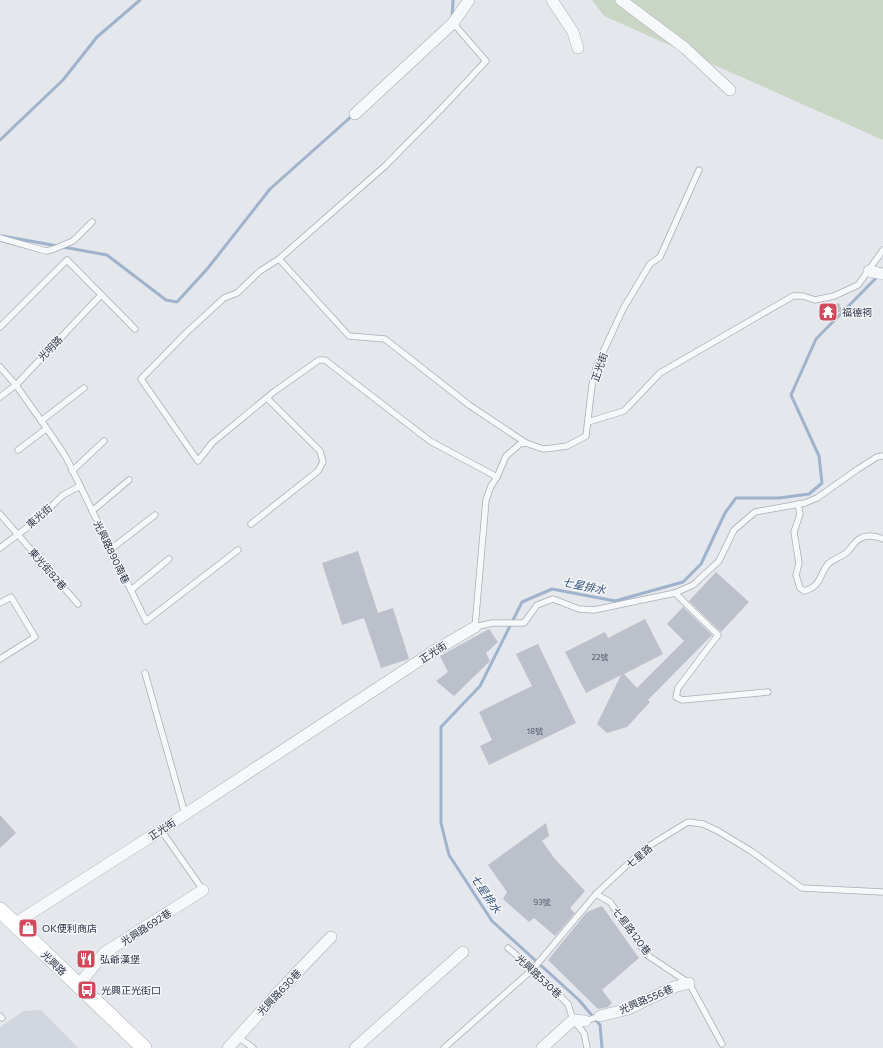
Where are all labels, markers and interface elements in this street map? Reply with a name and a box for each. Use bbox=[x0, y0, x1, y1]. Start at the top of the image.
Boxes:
temple icon: 福德祠 bbox=[817, 301, 839, 323]
place label: 福德祠 bbox=[842, 306, 872, 318]
street label: 光明路 bbox=[35, 333, 65, 363]
street label: 正光街 bbox=[588, 351, 610, 383]
street label: 東光街 bbox=[24, 502, 54, 530]
street label: 光興路890南巷 bbox=[92, 519, 132, 585]
street label: 東光街82巷 bbox=[27, 546, 69, 592]
water label: 七星排水 bbox=[561, 575, 608, 596]
street label: 正光街 bbox=[417, 639, 449, 665]
house number: 22號 bbox=[592, 652, 608, 662]
house number: 18號 bbox=[527, 726, 543, 736]
street label: 正光街 bbox=[146, 816, 178, 842]
street label: 七星路 bbox=[624, 842, 654, 870]
water label: 七星排水 bbox=[469, 872, 505, 916]
house number: 93號 bbox=[533, 897, 551, 907]
street label: 七星路120巷 bbox=[610, 905, 654, 957]
street label: 光興路692巷 bbox=[119, 906, 173, 948]
shop icon: OK便利商店 bbox=[17, 917, 39, 939]
place label: OK便利商店 bbox=[42, 922, 97, 934]
street label: 光興路 bbox=[39, 948, 69, 978]
restaurant icon: 弘爺漢堡 bbox=[75, 948, 97, 970]
street label: 光興路530巷 bbox=[514, 952, 564, 1000]
place label: 弘爺漢堡 bbox=[100, 953, 140, 965]
street label: 光興路630巷 bbox=[255, 967, 303, 1017]
bus stop icon: 光興正光街口 bbox=[76, 979, 98, 1001]
street label: 光興路556巷 bbox=[617, 982, 675, 1016]
place label: 光興正光街口 bbox=[101, 984, 161, 996]

